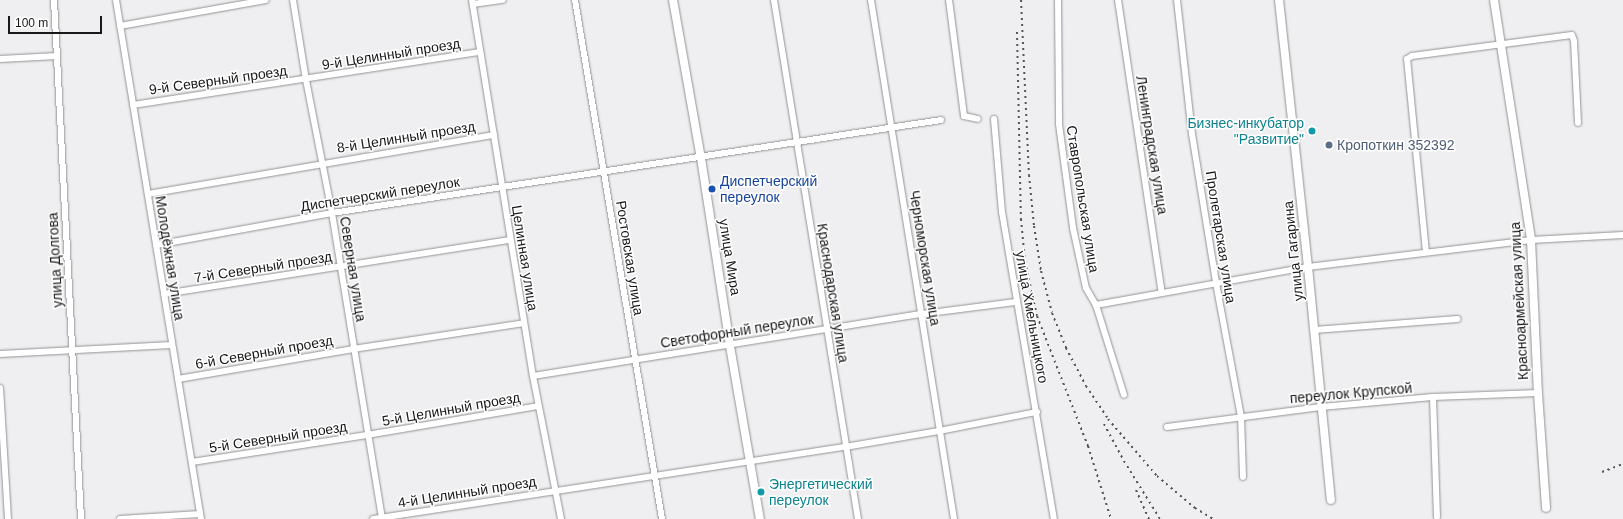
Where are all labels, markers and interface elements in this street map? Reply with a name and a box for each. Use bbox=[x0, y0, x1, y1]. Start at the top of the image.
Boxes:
scale bar bbox=[10, 8, 104, 34]
text: 100 m bbox=[15, 16, 48, 30]
street label: 9-й Целинный проезд bbox=[321, 35, 461, 73]
street label: 9-й Северный проезд bbox=[148, 62, 288, 98]
street label: Ленинградская улица bbox=[1133, 74, 1171, 216]
place label: Бизнес-инкубатор "Развитие" bbox=[1187, 115, 1304, 148]
street label: 8-й Целинный проезд bbox=[336, 118, 476, 156]
street label: Ставропольская улица bbox=[1063, 124, 1103, 274]
marker: Бизнес-инкубатор "Развитие" bbox=[1307, 126, 1317, 136]
place label: Кропоткин 352392 bbox=[1337, 137, 1454, 153]
marker: Кропоткин 352392 bbox=[1324, 140, 1334, 150]
street label: Пролетарская улица bbox=[1202, 170, 1240, 304]
street label: Диспетчерский переулок bbox=[299, 173, 461, 215]
place label: Диспетчерский переулок bbox=[720, 173, 817, 206]
marker: Диспетчерский переулок bbox=[707, 184, 717, 194]
street label: Черноморская улица bbox=[906, 189, 944, 327]
street label: Молодёжная улица bbox=[152, 195, 188, 321]
street label: Ростовская улица bbox=[613, 199, 647, 317]
street label: улица Гагарина bbox=[1279, 200, 1307, 302]
street label: Целинная улица bbox=[508, 204, 542, 312]
street label: улица Долгова bbox=[44, 212, 66, 308]
street label: Северная улица bbox=[336, 215, 370, 323]
street label: улица Мира bbox=[716, 217, 744, 297]
street label: Краснодарская улица bbox=[814, 222, 852, 364]
street label: Красноармейская улица bbox=[1506, 222, 1532, 380]
street label: 7-й Северный проезд bbox=[193, 248, 333, 286]
street label: улица Хмельницкого bbox=[1012, 249, 1052, 385]
street label: Светофорный переулок bbox=[659, 311, 815, 351]
street label: 6-й Северный проезд bbox=[194, 332, 334, 372]
street label: переулок Крупской bbox=[1289, 379, 1413, 407]
street label: 5-й Целинный проезд bbox=[381, 389, 521, 429]
street label: 5-й Северный проезд bbox=[208, 418, 348, 456]
street label: 4-й Целинный проезд bbox=[397, 473, 537, 511]
place label: Энергетический переулок bbox=[769, 476, 873, 508]
marker: Энергетический переулок bbox=[756, 487, 766, 497]

